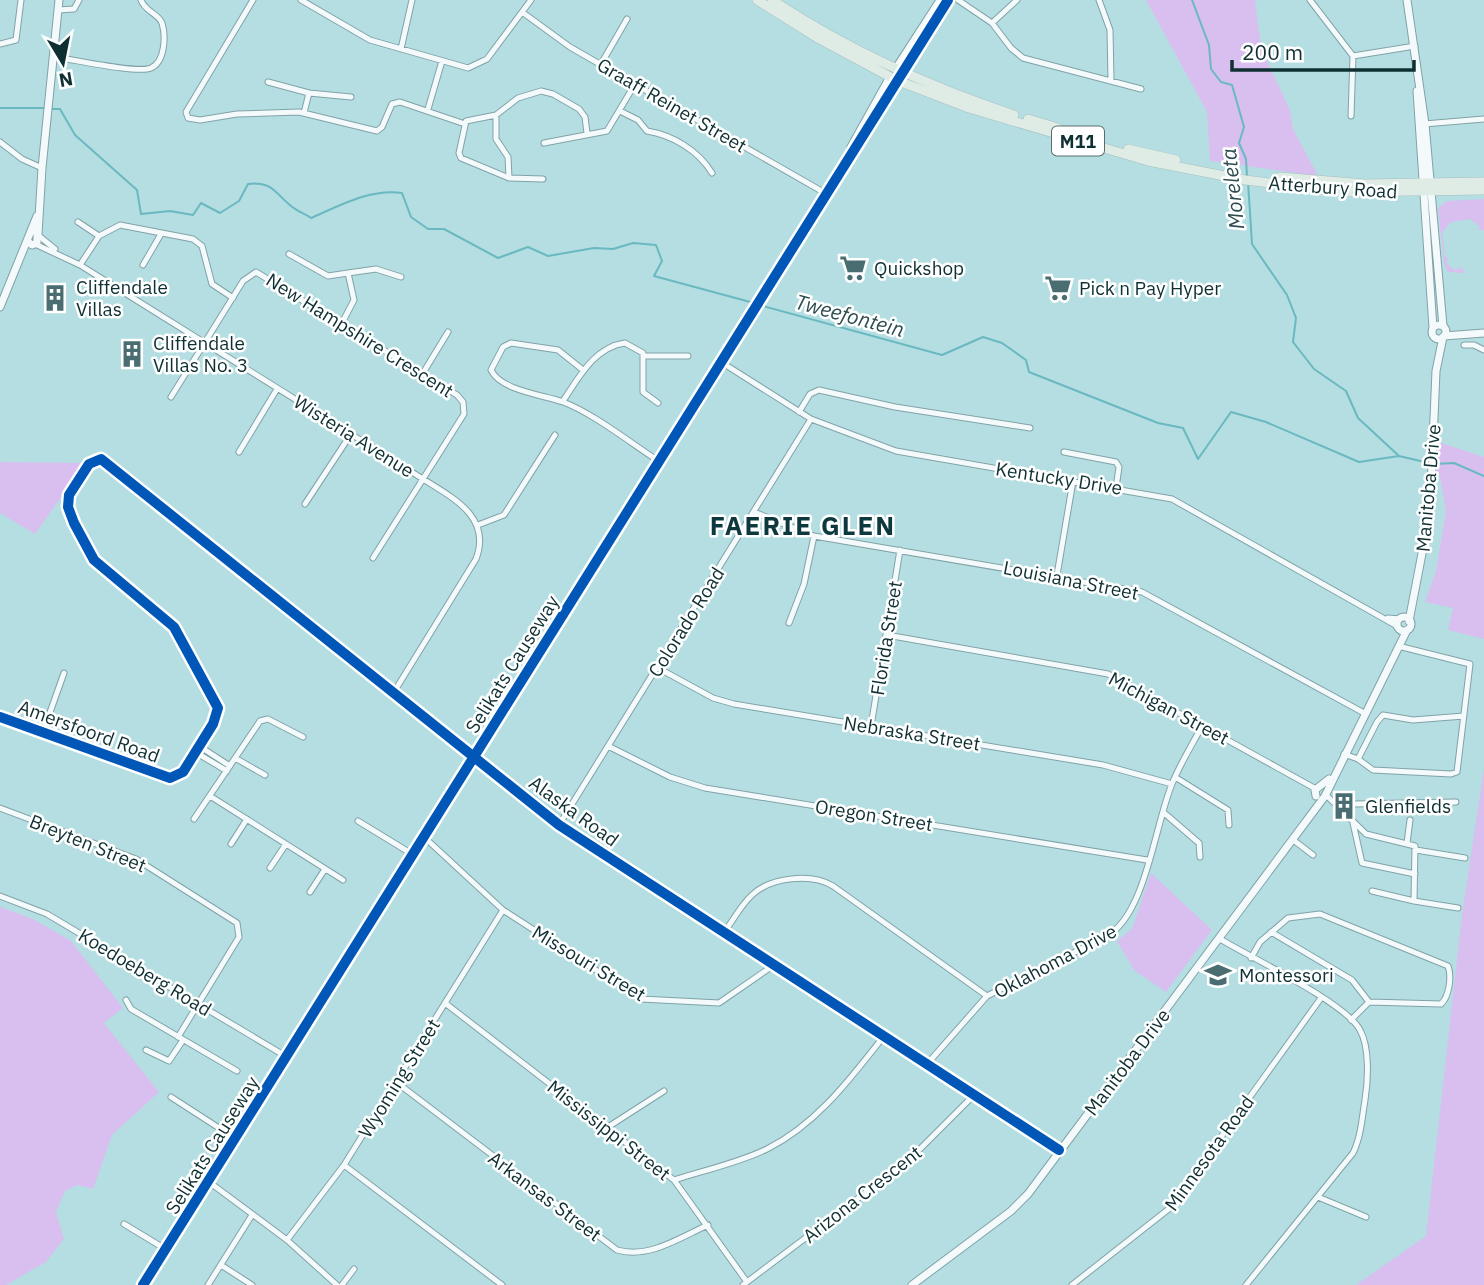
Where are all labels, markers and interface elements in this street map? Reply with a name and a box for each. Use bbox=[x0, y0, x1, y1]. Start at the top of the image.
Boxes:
north arrow bbox=[28, 28, 98, 98]
scale bar bbox=[1232, 28, 1414, 72]
text: 200 m bbox=[1242, 38, 1303, 66]
street label: Graaff Reinet Street bbox=[593, 52, 751, 158]
text: N bbox=[57, 67, 75, 93]
road number: M11 bbox=[1052, 126, 1104, 156]
water label: Moreleta bbox=[1214, 147, 1250, 231]
street label: Atterbury Road bbox=[1268, 171, 1398, 203]
supermarket icon: Quickshop bbox=[838, 253, 868, 283]
place label: Quickshop bbox=[874, 256, 964, 280]
street label: New Hampshire Crescent bbox=[262, 268, 458, 402]
supermarket icon: Pick n Pay Hyper bbox=[1043, 273, 1073, 303]
place label: Cliffendale Villas bbox=[76, 275, 168, 321]
place label: Pick n Pay Hyper bbox=[1079, 276, 1221, 300]
building icon: Cliffendale Villas bbox=[40, 283, 70, 313]
water label: Tweefontein bbox=[792, 287, 908, 343]
place label: Cliffendale Villas No. 3 bbox=[153, 331, 248, 377]
building icon: Cliffendale Villas No. 3 bbox=[117, 339, 147, 369]
street label: Wisteria Avenue bbox=[289, 389, 419, 483]
street label: Manitoba Drive bbox=[1410, 423, 1446, 553]
street label: Kentucky Drive bbox=[994, 456, 1124, 500]
district label: FAERIE GLEN bbox=[710, 508, 896, 542]
street label: Louisiana Street bbox=[1001, 555, 1141, 605]
street label: Colorado Road bbox=[643, 563, 729, 681]
street label: Florida Street bbox=[865, 579, 907, 697]
street label: Selikats Causeway bbox=[460, 590, 564, 737]
street label: Michigan Street bbox=[1105, 666, 1233, 750]
street label: Amersfoord Road bbox=[15, 694, 163, 768]
street label: Nebraska Street bbox=[842, 710, 982, 756]
street label: Alaska Road bbox=[524, 770, 624, 852]
building icon: Glenfields bbox=[1329, 791, 1359, 821]
street label: Oregon Street bbox=[813, 794, 935, 836]
place label: Glenfields bbox=[1365, 794, 1451, 818]
street label: Breyten Street bbox=[26, 809, 150, 877]
street label: Oklahoma Drive bbox=[990, 919, 1120, 1003]
street label: Missouri Street bbox=[528, 920, 650, 1006]
street label: Koedoeberg Road bbox=[74, 923, 216, 1021]
school or university icon: Montessori bbox=[1203, 960, 1233, 990]
place label: Montessori bbox=[1239, 963, 1334, 987]
street label: Manitoba Drive bbox=[1079, 1004, 1175, 1120]
street label: Wyoming Street bbox=[353, 1014, 445, 1142]
street label: Selikats Causeway bbox=[160, 1071, 264, 1218]
street label: Mississippi Street bbox=[543, 1074, 675, 1186]
street label: Minnesota Road bbox=[1159, 1090, 1259, 1216]
street label: Arizona Crescent bbox=[798, 1140, 926, 1248]
street label: Arkansas Street bbox=[484, 1146, 606, 1246]

